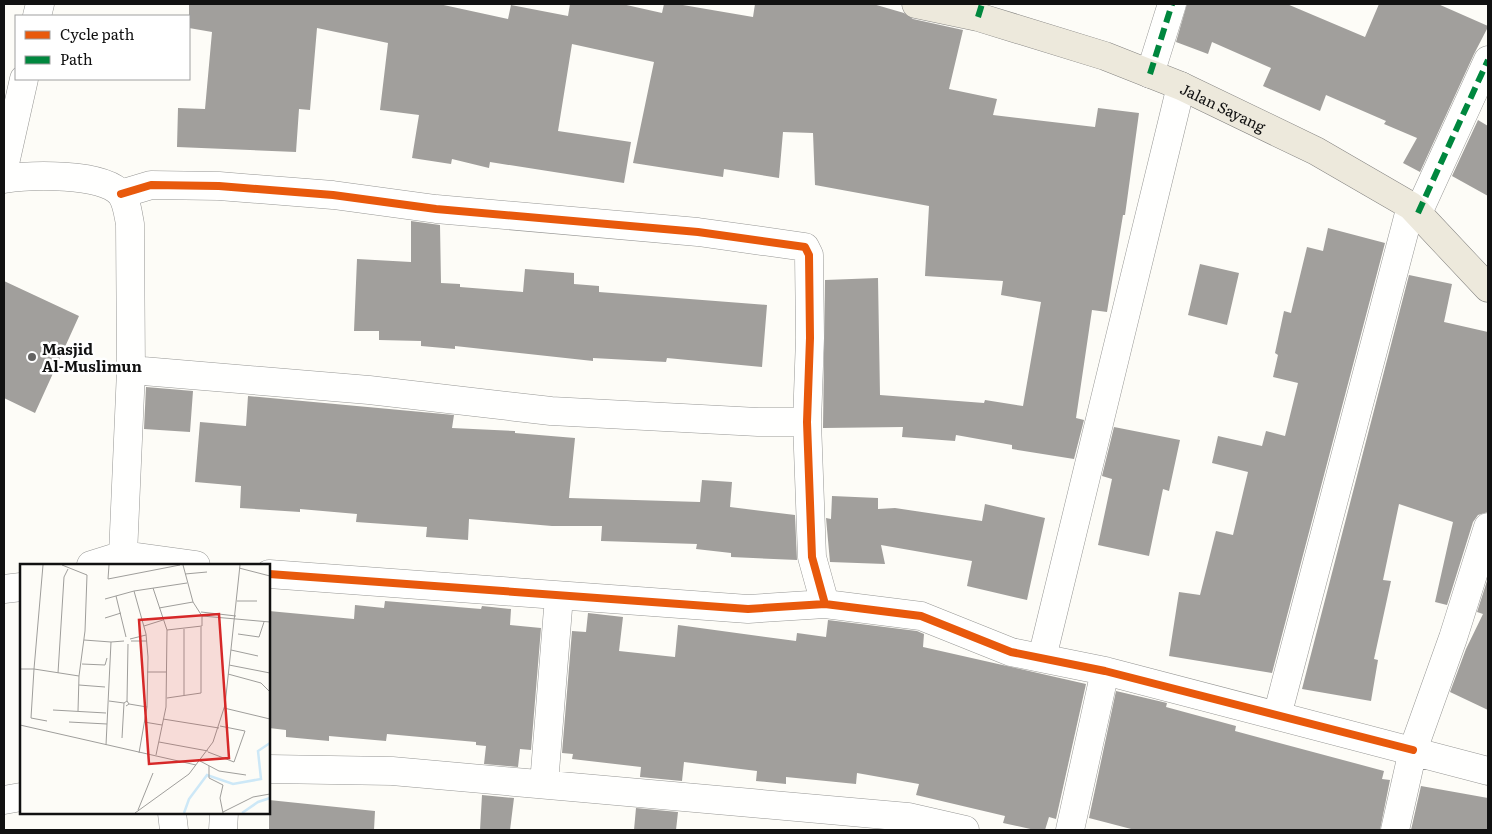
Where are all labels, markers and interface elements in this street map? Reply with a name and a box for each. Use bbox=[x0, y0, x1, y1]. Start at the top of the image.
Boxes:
legend bbox=[15, 15, 190, 80]
text: Cycle path bbox=[60, 22, 135, 45]
text: Path bbox=[60, 47, 93, 70]
street label: Jalan Sayang bbox=[1177, 76, 1271, 137]
place label: Masjid Al-Muslimun bbox=[42, 337, 142, 377]
marker: Masjid Al-Muslimun bbox=[26, 351, 38, 363]
inset map bbox=[20, 564, 270, 814]

